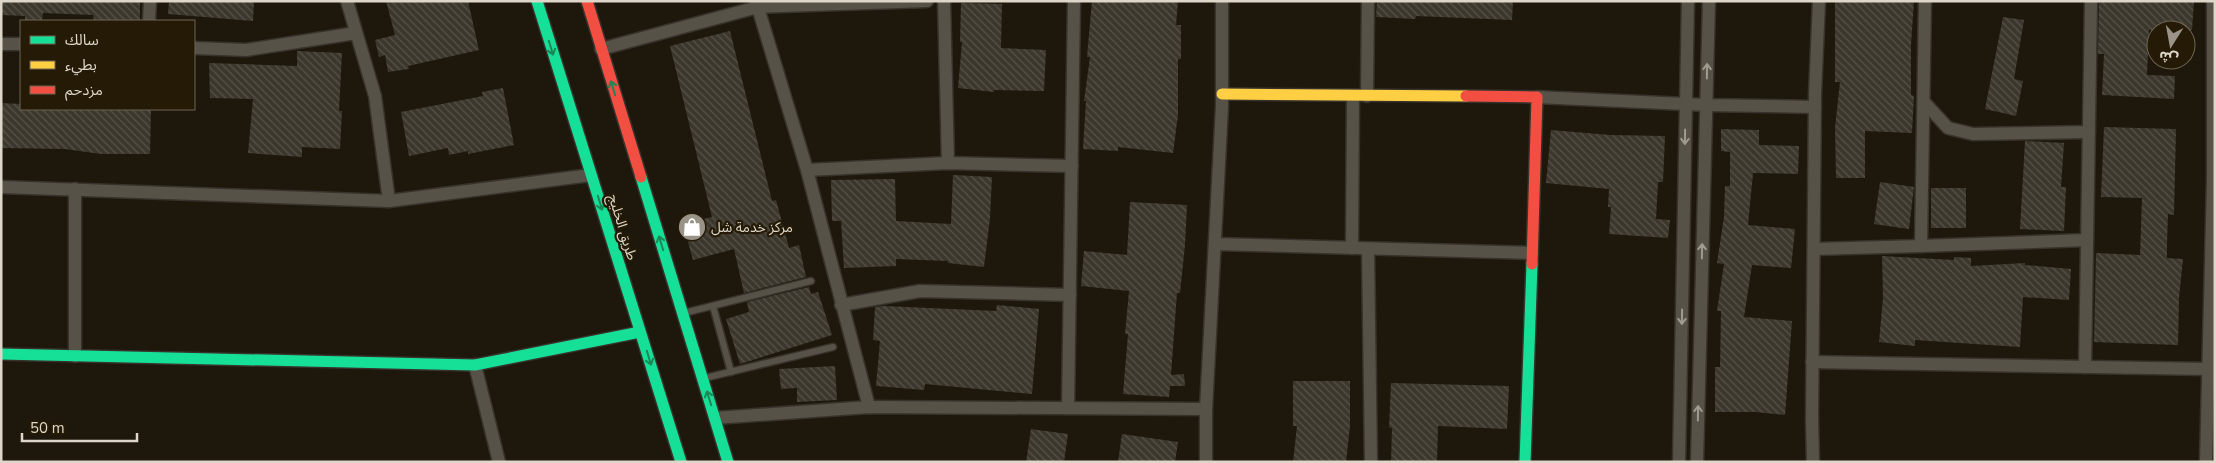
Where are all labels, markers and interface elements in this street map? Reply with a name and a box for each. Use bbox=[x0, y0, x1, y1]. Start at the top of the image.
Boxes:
legend bbox=[20, 20, 195, 110]
north arrow bbox=[2146, 20, 2196, 70]
text: سالك bbox=[65, 30, 99, 50]
one-way arrow bbox=[547, 39, 557, 55]
text: ش bbox=[2157, 46, 2180, 68]
text: بطيء bbox=[65, 55, 97, 76]
one-way arrow bbox=[1702, 63, 1712, 79]
text: مزدحم bbox=[65, 80, 103, 101]
one-way arrow bbox=[608, 80, 618, 96]
one-way arrow bbox=[1681, 129, 1690, 145]
street label: طريق الخليج bbox=[603, 192, 642, 263]
one-way arrow bbox=[596, 194, 605, 210]
shop icon: مركز خدمة شل bbox=[677, 212, 707, 242]
place label: مركز خدمة شل bbox=[711, 218, 793, 237]
one-way arrow bbox=[656, 235, 666, 251]
one-way arrow bbox=[1698, 243, 1707, 259]
one-way arrow bbox=[1677, 309, 1687, 325]
one-way arrow bbox=[644, 350, 654, 366]
one-way arrow bbox=[703, 391, 713, 407]
one-way arrow bbox=[1694, 405, 1703, 421]
scale bar bbox=[22, 410, 138, 442]
text: 50 m bbox=[30, 418, 65, 438]

